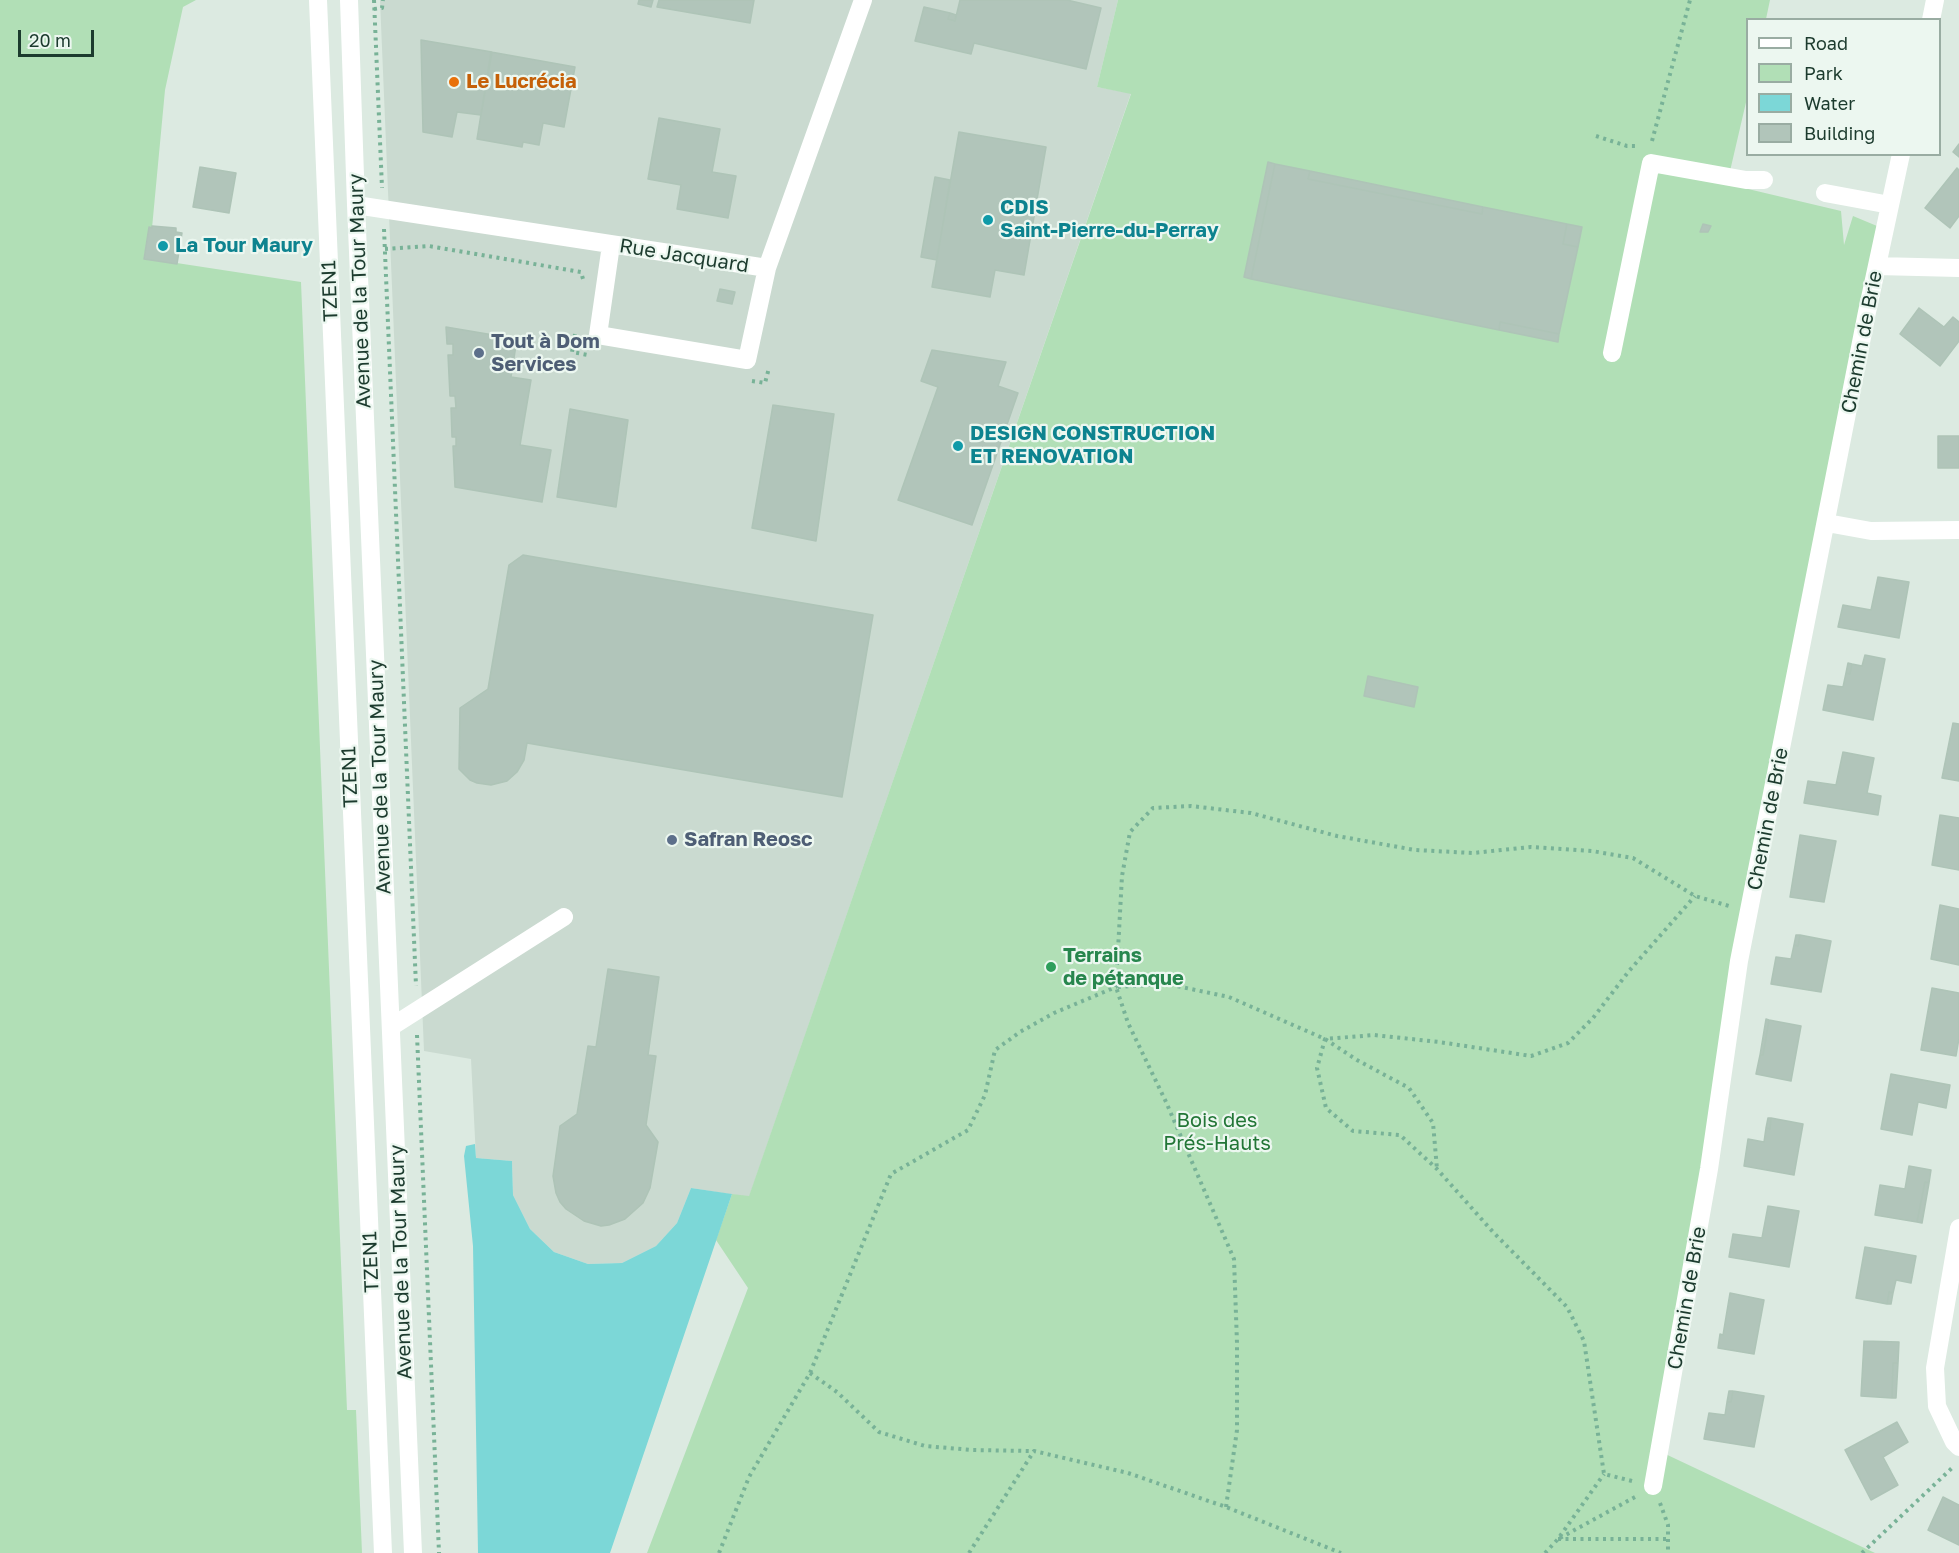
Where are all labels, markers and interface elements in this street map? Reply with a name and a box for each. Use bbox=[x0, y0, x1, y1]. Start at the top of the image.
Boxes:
scale bar bbox=[21, 18, 98, 56]
legend bbox=[1746, 18, 1941, 156]
text: 20 m bbox=[29, 29, 71, 51]
text: Road bbox=[1804, 32, 1848, 54]
text: Park bbox=[1804, 62, 1843, 84]
place label: Le Lucrécia bbox=[466, 70, 577, 94]
marker: Le Lucrécia bbox=[447, 75, 461, 89]
text: Water bbox=[1804, 92, 1855, 114]
text: Building bbox=[1804, 122, 1875, 144]
street label: Avenue de la Tour Maury bbox=[344, 173, 376, 409]
place label: CDIS Saint-Pierre-du-Perray bbox=[1000, 196, 1219, 243]
marker: CDIS Saint-Pierre-du-Perray bbox=[981, 213, 995, 227]
place label: La Tour Maury bbox=[175, 234, 313, 258]
street label: Rue Jacquard bbox=[618, 234, 750, 278]
marker: La Tour Maury bbox=[156, 239, 170, 253]
street label: TZEN1 bbox=[317, 260, 343, 322]
street label: Chemin de Brie bbox=[1836, 269, 1888, 415]
place label: Tout à Dom Services bbox=[491, 330, 600, 377]
marker: Tout à Dom Services bbox=[472, 346, 486, 360]
place label: DESIGN CONSTRUCTION ET RENOVATION bbox=[970, 422, 1215, 469]
marker: DESIGN CONSTRUCTION ET RENOVATION bbox=[951, 439, 965, 453]
street label: Avenue de la Tour Maury bbox=[364, 659, 396, 895]
street label: TZEN1 bbox=[337, 746, 363, 808]
street label: Chemin de Brie bbox=[1742, 746, 1794, 892]
place label: Safran Reosc bbox=[684, 828, 813, 852]
marker: Safran Reosc bbox=[665, 833, 679, 847]
place label: Terrains de pétanque bbox=[1063, 944, 1184, 991]
marker: Terrains de pétanque bbox=[1044, 960, 1058, 974]
park label: Bois des Prés-Hauts bbox=[1163, 1109, 1271, 1156]
street label: Avenue de la Tour Maury bbox=[385, 1144, 417, 1380]
street label: Chemin de Brie bbox=[1663, 1225, 1711, 1371]
street label: TZEN1 bbox=[358, 1231, 384, 1293]

